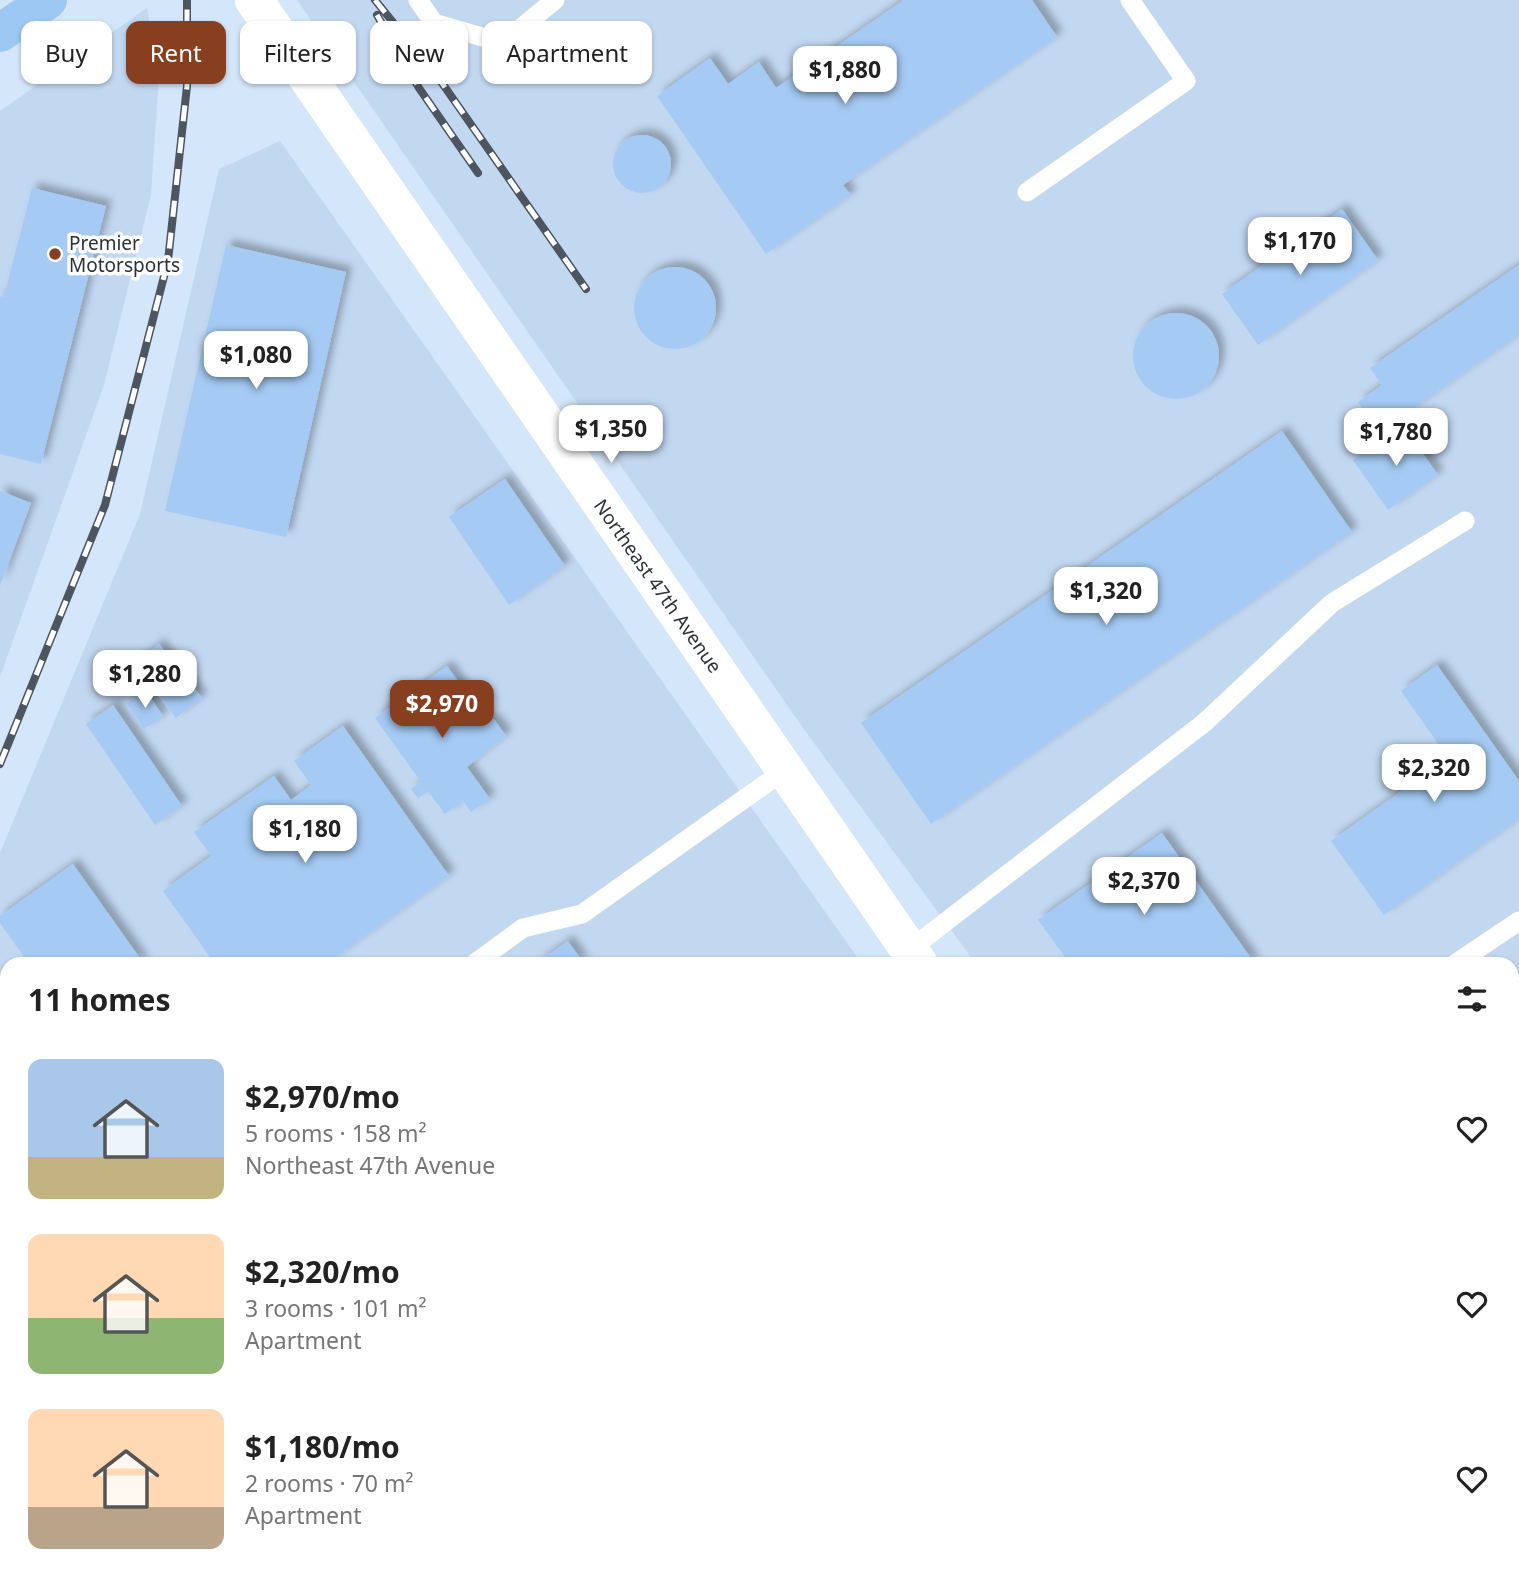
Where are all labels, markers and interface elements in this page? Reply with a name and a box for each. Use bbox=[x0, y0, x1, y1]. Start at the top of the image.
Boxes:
chip: Buy bbox=[21, 21, 112, 84]
chip: Rent bbox=[126, 21, 226, 84]
chip: Filters bbox=[240, 21, 356, 84]
chip: New bbox=[370, 21, 468, 84]
chip: Apartment bbox=[482, 21, 652, 84]
pin: $1,880 bbox=[788, 46, 902, 106]
text: $1,880 bbox=[809, 53, 881, 85]
pin: $1,170 bbox=[1243, 218, 1357, 277]
text: $1,170 bbox=[1264, 224, 1336, 256]
place label: Premier Motorsports bbox=[69, 230, 180, 278]
marker: Premier Motorsports bbox=[47, 246, 63, 262]
pin: $1,080 bbox=[199, 332, 313, 391]
text: $1,080 bbox=[220, 338, 292, 370]
pin: $1,350 bbox=[554, 406, 668, 465]
pin: $1,780 bbox=[1339, 408, 1453, 468]
text: $1,350 bbox=[575, 412, 647, 444]
text: $1,780 bbox=[1360, 415, 1432, 447]
street label: Northeast 47th Avenue bbox=[588, 494, 728, 678]
pin: $1,320 bbox=[1049, 568, 1163, 627]
text: $1,320 bbox=[1070, 574, 1142, 606]
pin: $1,280 bbox=[88, 650, 202, 710]
text: $1,280 bbox=[109, 657, 181, 689]
pin: $2,970 bbox=[385, 680, 499, 740]
text: $2,970 bbox=[406, 687, 478, 719]
pin: $2,320 bbox=[1377, 744, 1491, 804]
text: $2,320 bbox=[1398, 751, 1470, 783]
pin: $1,180 bbox=[248, 806, 362, 865]
text: $1,180 bbox=[269, 812, 341, 844]
pin: $2,370 bbox=[1087, 858, 1201, 917]
text: $2,370 bbox=[1108, 864, 1180, 896]
text: 11 homes bbox=[28, 979, 171, 1020]
icon: filters bbox=[1453, 980, 1491, 1018]
text: $2,970/mo bbox=[245, 1076, 400, 1117]
icon: home bbox=[84, 1087, 168, 1171]
icon: heart bbox=[1453, 1110, 1491, 1148]
text: 5 rooms · 158 m² bbox=[245, 1117, 427, 1149]
text: Northeast 47th Avenue bbox=[245, 1149, 495, 1181]
text: $2,320/mo bbox=[245, 1251, 400, 1292]
icon: home bbox=[84, 1262, 168, 1346]
icon: heart bbox=[1453, 1285, 1491, 1323]
text: 3 rooms · 101 m² bbox=[245, 1292, 427, 1324]
text: Apartment bbox=[245, 1324, 362, 1356]
text: $1,180/mo bbox=[245, 1426, 400, 1467]
icon: home bbox=[84, 1437, 168, 1521]
icon: heart bbox=[1453, 1460, 1491, 1498]
text: 2 rooms · 70 m² bbox=[245, 1467, 414, 1499]
text: Apartment bbox=[245, 1499, 362, 1531]

